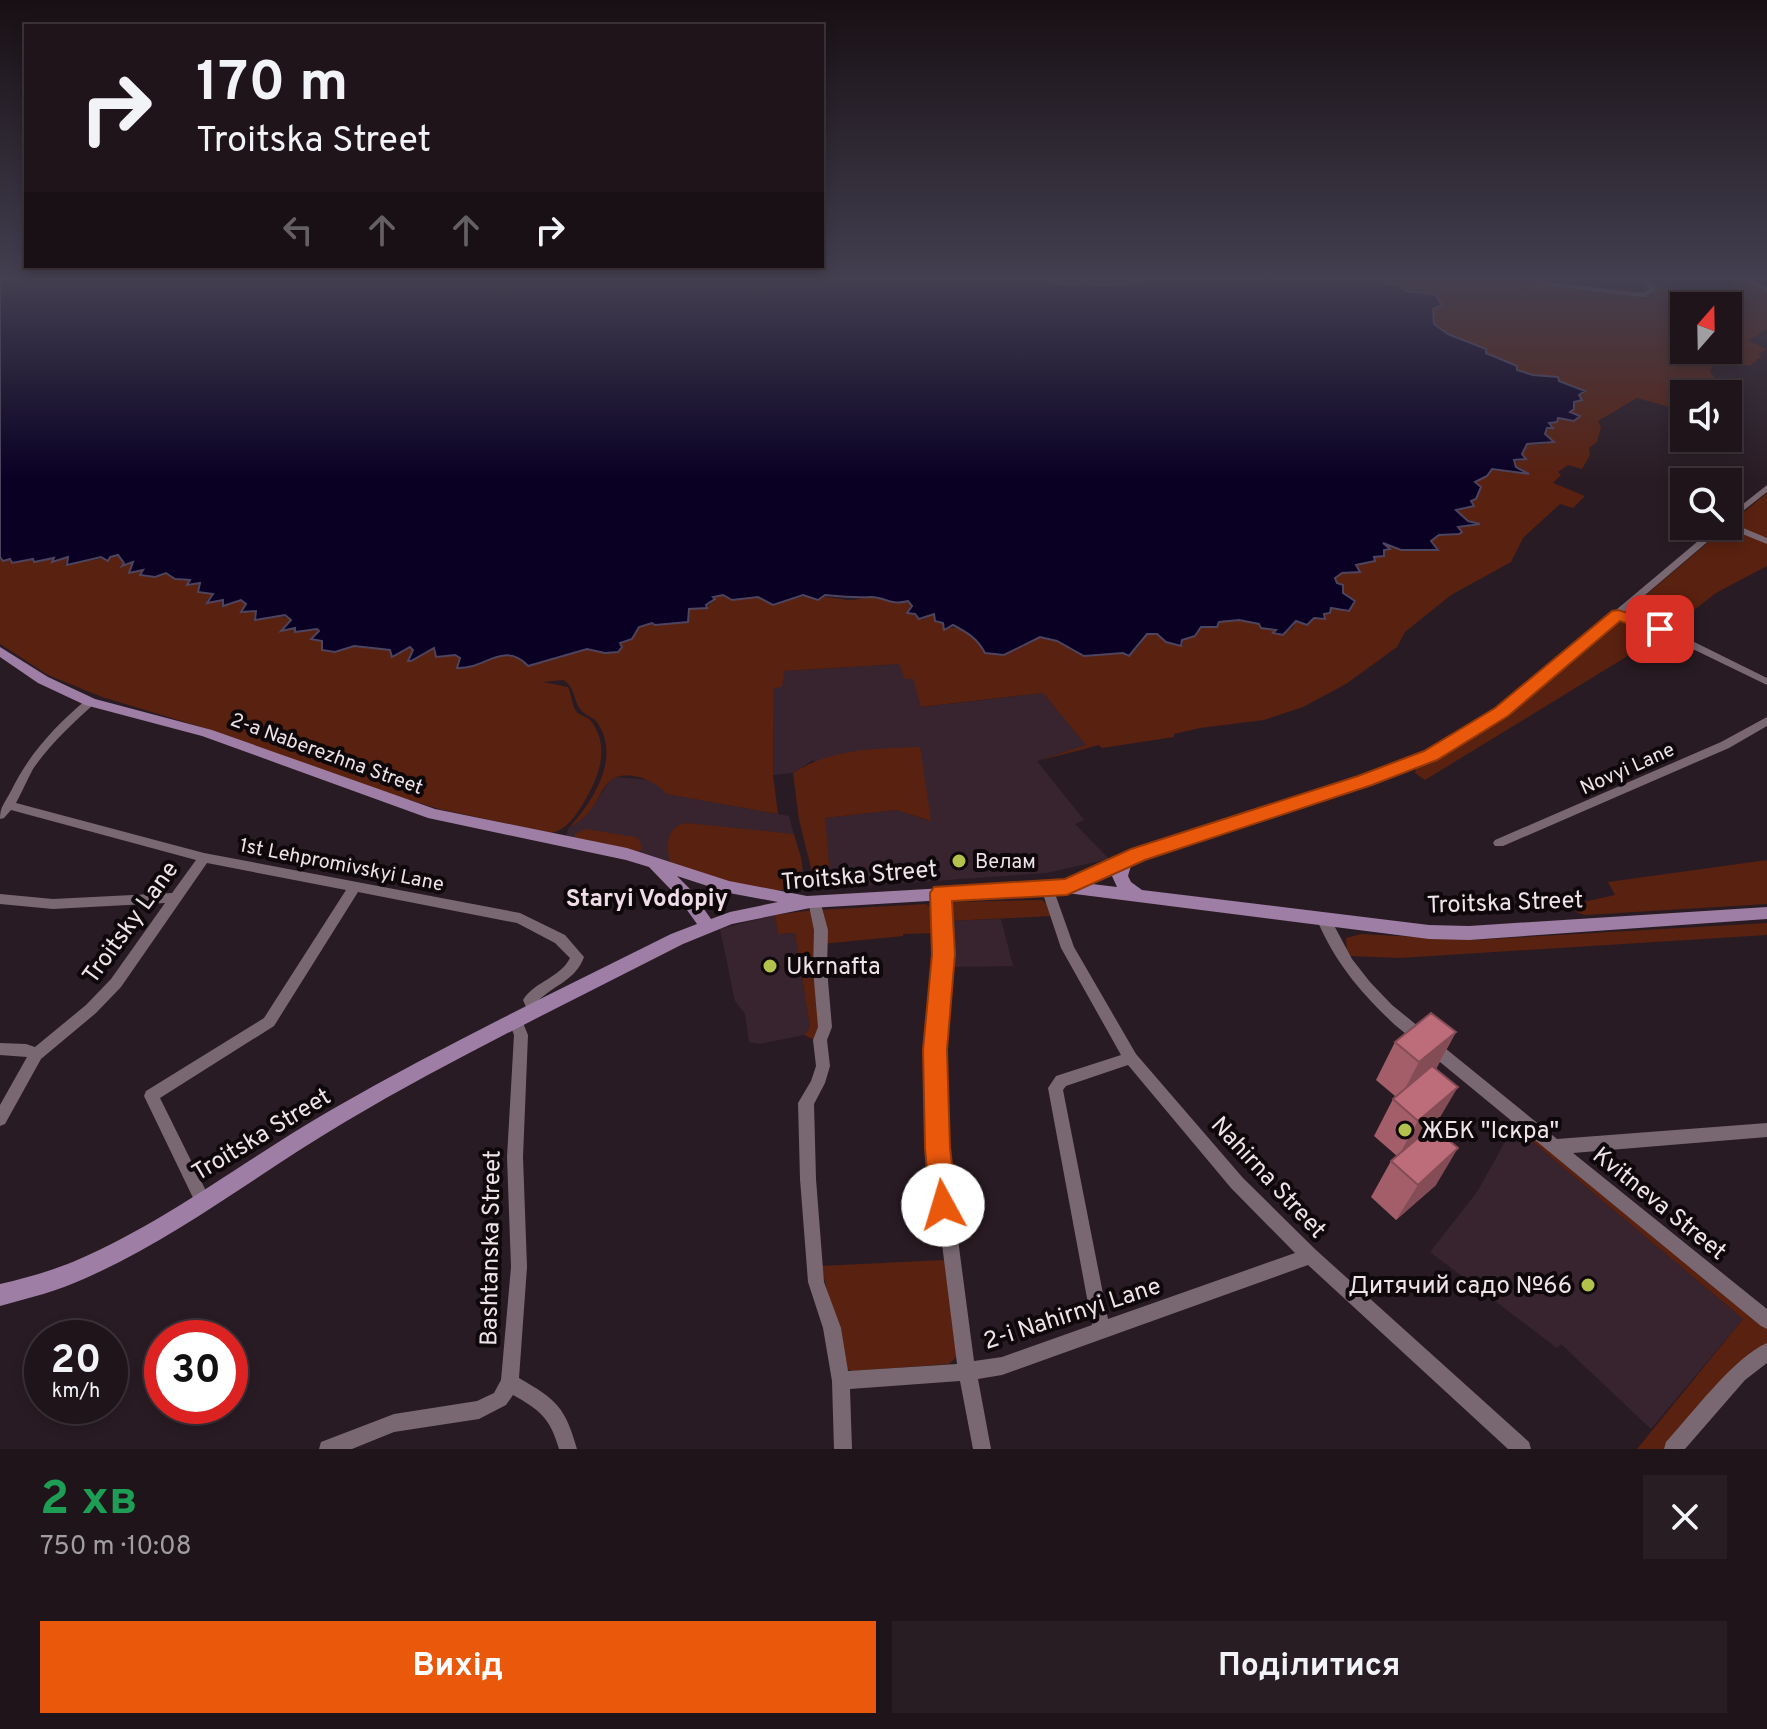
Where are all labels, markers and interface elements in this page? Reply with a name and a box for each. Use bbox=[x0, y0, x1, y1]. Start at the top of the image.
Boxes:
text: 170 m bbox=[196, 50, 348, 120]
icon: right bbox=[64, 56, 168, 160]
text: Troitska Street bbox=[196, 119, 431, 165]
icon: left bbox=[276, 208, 320, 252]
icon: ahead bbox=[360, 208, 404, 252]
icon: ahead bbox=[444, 208, 488, 252]
icon: right bbox=[528, 208, 572, 252]
north arrow bbox=[1670, 292, 1742, 364]
map controls bbox=[1670, 292, 1742, 540]
button: sound bbox=[1670, 380, 1742, 452]
button: search bbox=[1670, 468, 1742, 540]
pin bbox=[1626, 595, 1694, 663]
icon: arrive bbox=[1638, 607, 1682, 651]
street label: 2-a Naberezhna Street bbox=[226, 708, 426, 802]
street label: Novyi Lane bbox=[1577, 737, 1679, 802]
street label: 1st Lehpromivskyi Lane bbox=[237, 833, 446, 899]
place label: Велам bbox=[975, 850, 1036, 876]
marker: Велам bbox=[950, 852, 968, 870]
street label: Troitska Street bbox=[780, 855, 939, 899]
street label: Troitsky Lane bbox=[77, 856, 186, 990]
district label: Staryi Vodopiy bbox=[566, 885, 728, 915]
street label: Troitska Street bbox=[1426, 886, 1584, 922]
place label: Ukrnafta bbox=[786, 953, 881, 983]
marker: Ukrnafta bbox=[761, 957, 779, 975]
street label: Troitska Street bbox=[187, 1082, 337, 1189]
street label: Nahirna Street bbox=[1203, 1111, 1332, 1246]
place label: ЖБК "Іскра" bbox=[1421, 1117, 1559, 1147]
marker: ЖБК "Іскра" bbox=[1396, 1121, 1414, 1139]
street label: Kvitneva Street bbox=[1586, 1141, 1732, 1268]
street label: Bashtanska Street bbox=[475, 1150, 509, 1346]
position arrow bbox=[901, 1163, 985, 1247]
street label: 2-i Nahirnyi Lane bbox=[980, 1272, 1165, 1358]
place label: Дитячий садо №66 bbox=[1348, 1272, 1572, 1302]
marker: Дитячий садо №66 bbox=[1579, 1276, 1597, 1294]
speed limit sign: 30 bbox=[144, 1320, 248, 1424]
text: 20 bbox=[51, 1337, 101, 1387]
text: km/h bbox=[52, 1379, 100, 1405]
text: 2 хв bbox=[40, 1471, 138, 1531]
button: close bbox=[1643, 1475, 1727, 1559]
text: 750 m · 10:08 bbox=[40, 1531, 192, 1564]
button: Вихід bbox=[40, 1621, 876, 1713]
button: Поділитися bbox=[892, 1621, 1727, 1713]

